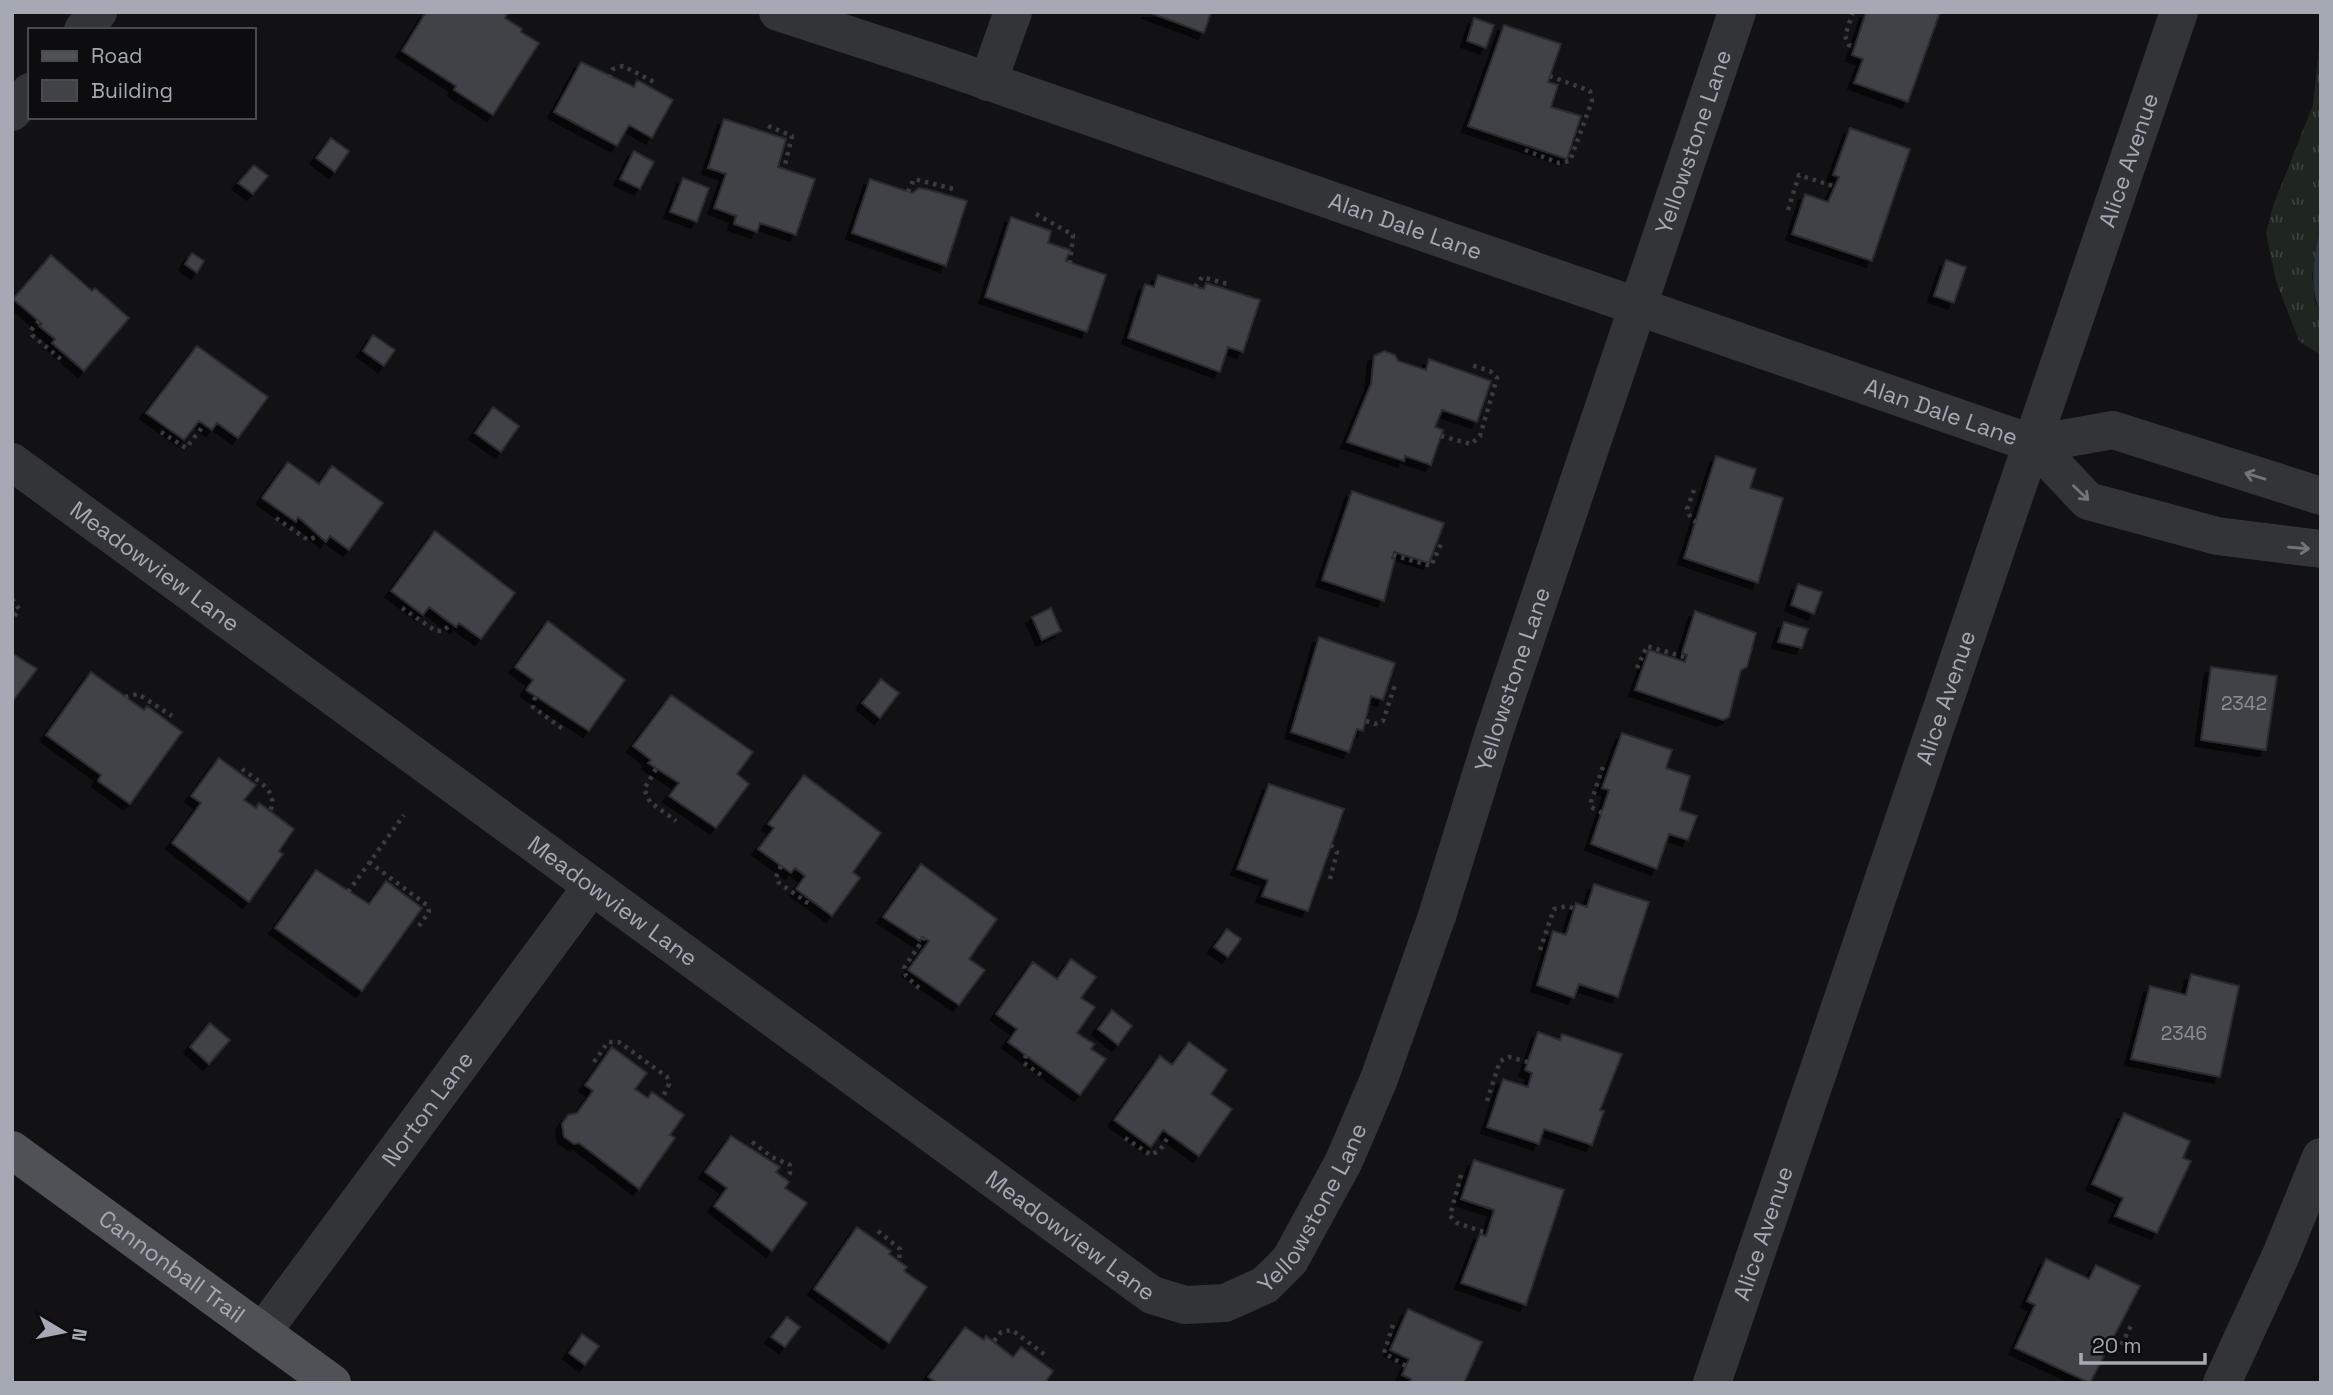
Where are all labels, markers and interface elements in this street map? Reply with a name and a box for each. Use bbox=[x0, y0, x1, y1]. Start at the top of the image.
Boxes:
legend bbox=[28, 28, 256, 119]
text: Road bbox=[91, 42, 143, 69]
street label: Yellowstone Lane bbox=[1648, 46, 1738, 238]
text: Building bbox=[91, 77, 173, 104]
street label: Alice Avenue bbox=[2092, 89, 2165, 231]
street label: Alan Dale Lane bbox=[1325, 186, 1486, 267]
street label: Alan Dale Lane bbox=[1860, 371, 2022, 452]
one-way arrow bbox=[2245, 469, 2267, 482]
one-way arrow bbox=[2072, 485, 2089, 502]
street label: Meadowview Lane bbox=[64, 494, 246, 638]
one-way arrow bbox=[2288, 542, 2310, 555]
street label: Yellowstone Lane bbox=[1468, 583, 1557, 775]
street label: Alice Avenue bbox=[1909, 627, 1982, 769]
house number: 2342 bbox=[2221, 691, 2267, 716]
street label: Meadowview Lane bbox=[522, 829, 704, 973]
house number: 2346 bbox=[2161, 1021, 2207, 1046]
street label: Norton Lane bbox=[375, 1045, 480, 1172]
street label: Yellowstone Lane bbox=[1251, 1118, 1373, 1299]
street label: Alice Avenue bbox=[1726, 1162, 1800, 1305]
street label: Meadowview Lane bbox=[980, 1163, 1161, 1307]
street label: Cannonball Trail bbox=[93, 1203, 251, 1330]
north arrow bbox=[28, 1297, 98, 1367]
scale bar bbox=[2081, 1322, 2205, 1366]
text: N bbox=[66, 1326, 93, 1343]
text: 20 m bbox=[2092, 1332, 2142, 1359]

